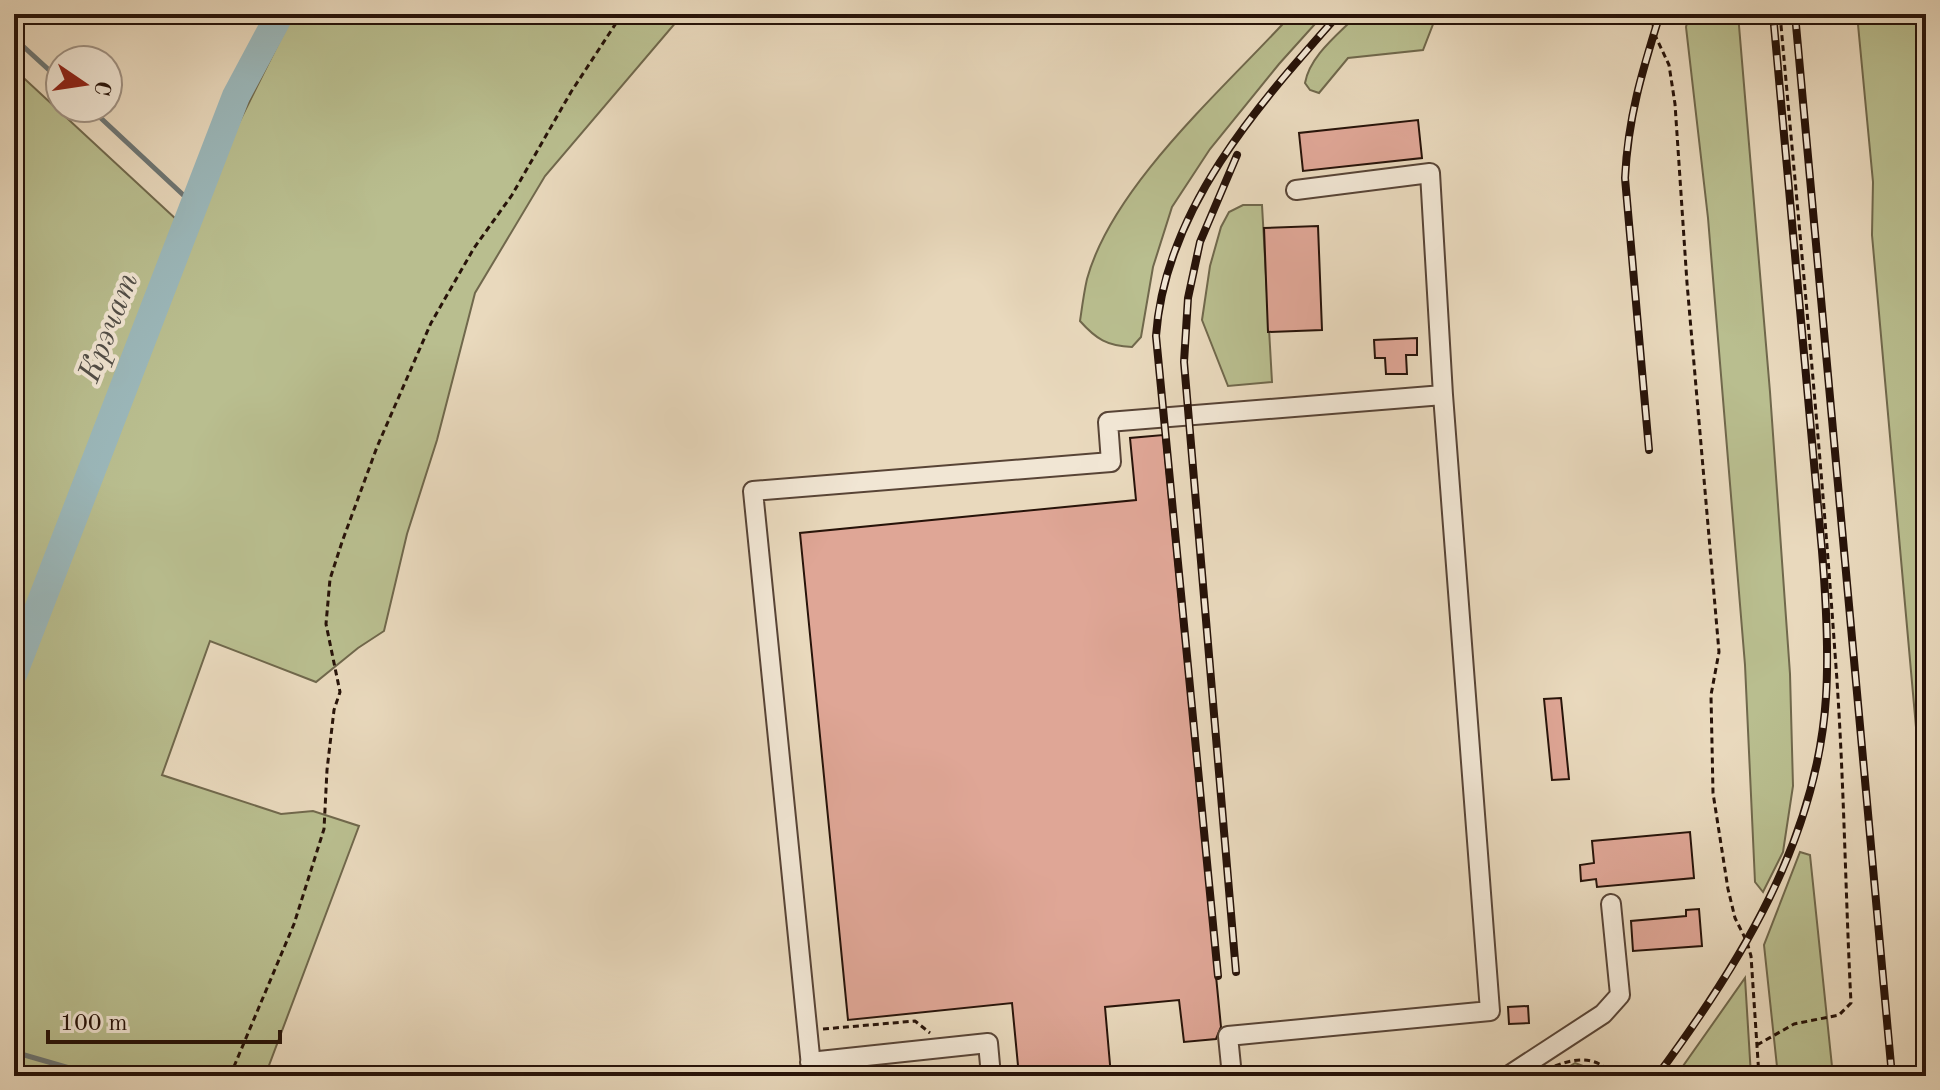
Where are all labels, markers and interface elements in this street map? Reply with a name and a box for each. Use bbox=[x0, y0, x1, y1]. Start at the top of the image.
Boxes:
north arrow bbox=[44, 44, 124, 124]
text: С bbox=[89, 78, 114, 98]
water label: Крэчат bbox=[74, 269, 145, 388]
scale bar bbox=[48, 994, 280, 1044]
text: 100 m bbox=[60, 1012, 128, 1036]

